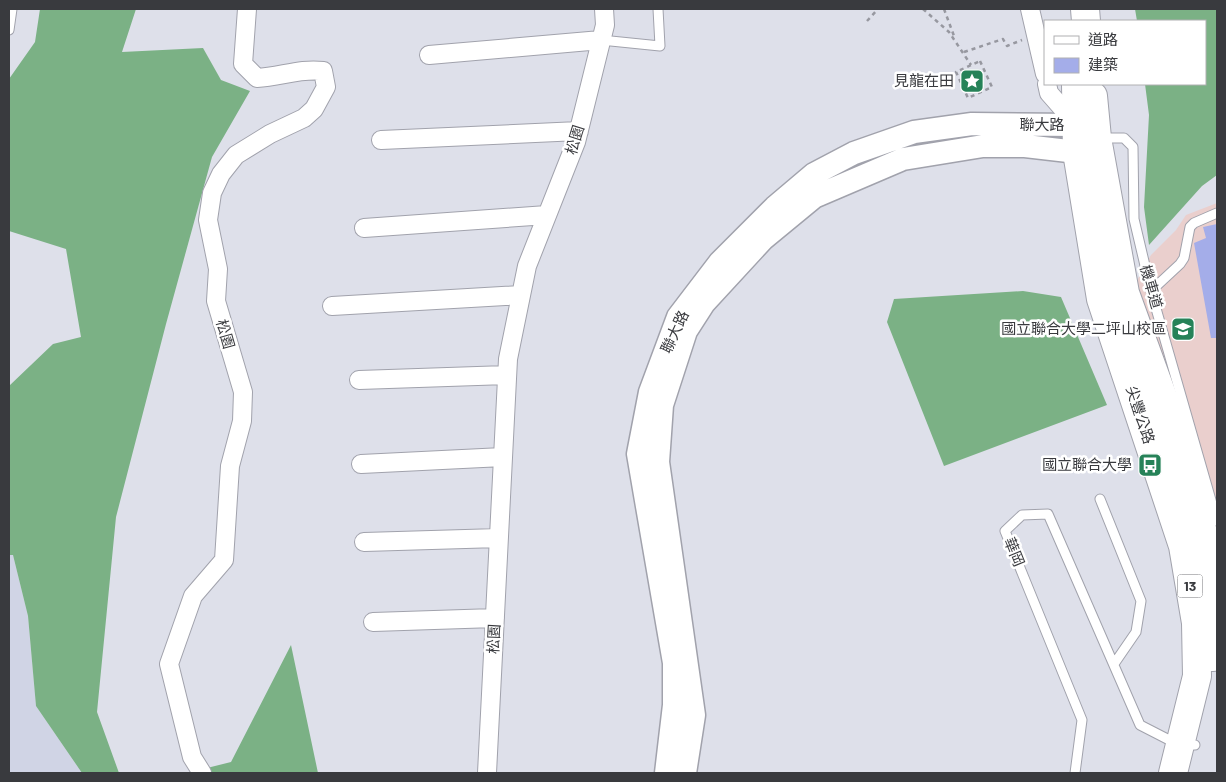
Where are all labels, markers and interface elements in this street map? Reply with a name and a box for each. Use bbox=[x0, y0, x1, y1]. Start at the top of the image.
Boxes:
legend bbox=[1044, 20, 1206, 85]
text: 道路 bbox=[1088, 30, 1118, 48]
text: 建築 bbox=[1088, 55, 1118, 73]
place icon: 見龍在田 bbox=[959, 68, 985, 94]
place label: 見龍在田 bbox=[894, 71, 954, 89]
street label: 聯大路 bbox=[1019, 115, 1065, 133]
street label: 松園 bbox=[561, 123, 587, 157]
street label: 機車道 bbox=[1137, 263, 1167, 311]
street label: 聯大路 bbox=[656, 307, 692, 356]
school or university icon: 國立聯合大學二坪山校區 bbox=[1170, 316, 1196, 342]
street label: 松園 bbox=[213, 317, 239, 351]
place label: 國立聯合大學二坪山校區 bbox=[1001, 319, 1166, 337]
street label: 尖豐公路 bbox=[1123, 383, 1159, 446]
bus stop icon: 國立聯合大學 bbox=[1137, 452, 1163, 478]
place label: 國立聯合大學 bbox=[1042, 455, 1132, 473]
street label: 華岡 bbox=[1001, 534, 1029, 569]
road number: 13 bbox=[1178, 574, 1202, 598]
street label: 松園 bbox=[483, 623, 503, 654]

